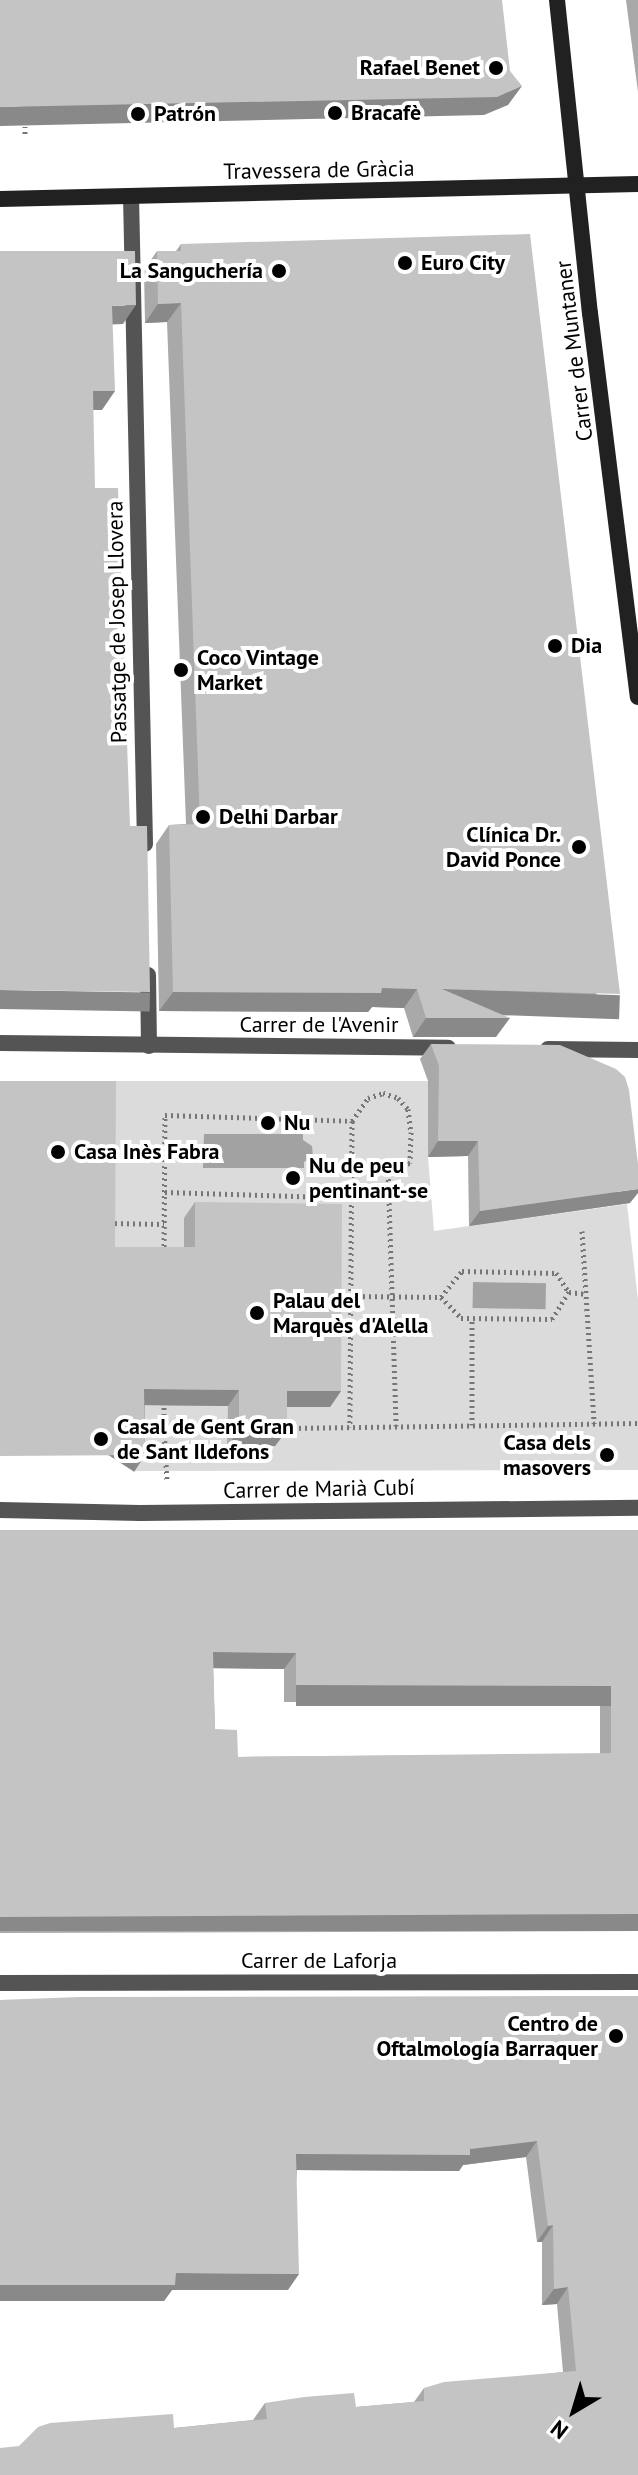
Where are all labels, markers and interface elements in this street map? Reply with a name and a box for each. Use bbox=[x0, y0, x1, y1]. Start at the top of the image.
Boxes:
place label: Rafael Benet bbox=[360, 55, 480, 81]
marker: Rafael Benet bbox=[487, 59, 505, 77]
place label: Bracafè bbox=[351, 100, 421, 126]
place label: Patrón bbox=[154, 101, 216, 127]
marker: Bracafè bbox=[326, 104, 344, 122]
marker: Patrón bbox=[129, 105, 147, 123]
street label: Travessera de Gràcia bbox=[223, 155, 415, 185]
place label: Euro City bbox=[421, 250, 505, 276]
marker: Euro City bbox=[396, 254, 414, 272]
place label: La Sanguchería bbox=[120, 258, 263, 284]
street label: Carrer de Muntaner bbox=[550, 259, 598, 443]
marker: La Sanguchería bbox=[270, 262, 288, 280]
street label: Passatge de Josep Llovera bbox=[102, 501, 132, 743]
place label: Dia bbox=[571, 633, 602, 659]
marker: Dia bbox=[546, 637, 564, 655]
place label: Coco Vintage Market bbox=[197, 644, 320, 696]
marker: Coco Vintage Market bbox=[172, 661, 190, 679]
place label: Delhi Darbar bbox=[219, 804, 338, 830]
marker: Delhi Darbar bbox=[194, 808, 212, 826]
place label: Clínica Dr. David Ponce bbox=[446, 821, 561, 872]
marker: Clínica Dr. David Ponce bbox=[568, 836, 590, 858]
street label: Carrer de l'Avenir bbox=[239, 1012, 399, 1038]
place label: Nu bbox=[284, 1110, 310, 1136]
marker: Nu bbox=[259, 1114, 277, 1132]
place label: Casa Inès Fabra bbox=[74, 1139, 220, 1165]
marker: Casa Inès Fabra bbox=[49, 1143, 67, 1161]
place label: Nu de peu pentinant-se bbox=[309, 1152, 428, 1204]
marker: Nu de peu pentinant-se bbox=[284, 1169, 302, 1187]
place label: Palau del Marquès d'Alella bbox=[273, 1287, 428, 1338]
marker: Palau del Marquès d'Alella bbox=[248, 1304, 266, 1322]
place label: Casal de Gent Gran de Sant Ildefons bbox=[117, 1413, 295, 1464]
place label: Casa dels masovers bbox=[503, 1429, 591, 1480]
marker: Casal de Gent Gran de Sant Ildefons bbox=[92, 1430, 110, 1448]
marker: Casa dels masovers bbox=[598, 1446, 616, 1464]
street label: Carrer de Marià Cubí bbox=[223, 1474, 415, 1504]
street label: Carrer de Laforja bbox=[241, 1948, 397, 1974]
place label: Centro de Oftalmología Barraquer bbox=[377, 2010, 598, 2062]
marker: Centro de Oftalmología Barraquer bbox=[605, 2025, 627, 2047]
north arrow bbox=[534, 2371, 614, 2451]
text: N bbox=[545, 2414, 574, 2445]

